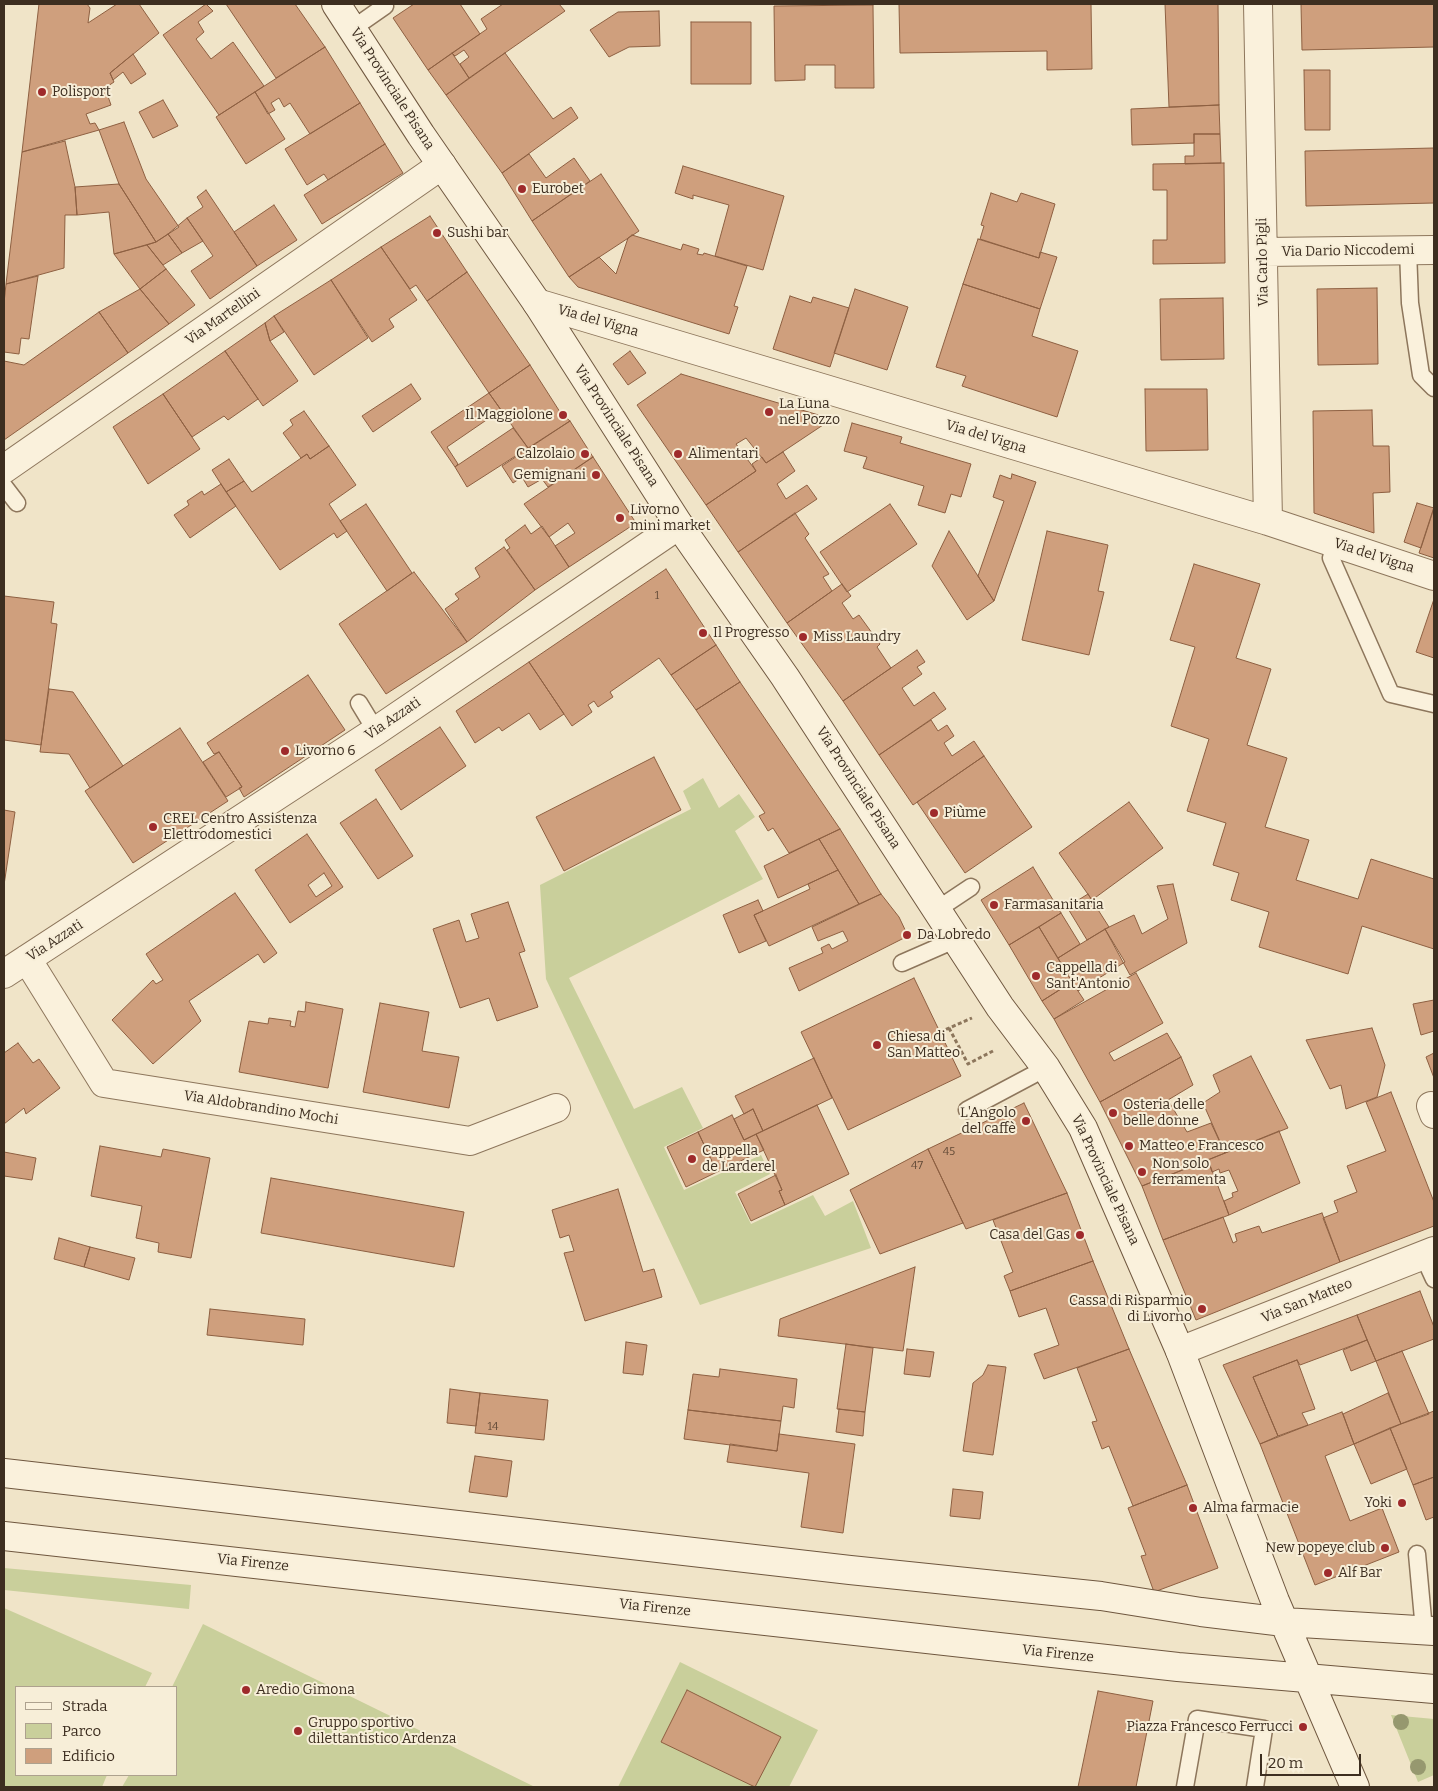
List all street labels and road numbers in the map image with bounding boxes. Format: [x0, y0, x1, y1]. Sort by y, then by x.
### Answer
street label: Via Provinciale Pisana [346, 25, 438, 153]
street label: Via Carlo Pigli [1254, 217, 1272, 307]
street label: Via Dario Niccodemi [1282, 241, 1414, 261]
street label: Via Martellini [182, 285, 264, 349]
street label: Via del Vigna [555, 301, 641, 341]
street label: Via Provinciale Pisana [570, 362, 662, 490]
street label: Via del Vigna [944, 417, 1028, 457]
street label: Via del Vigna [1332, 535, 1416, 577]
street label: Via Azzati [362, 694, 424, 744]
street label: Via Provinciale Pisana [812, 724, 904, 852]
street label: Via Azzati [24, 917, 86, 965]
street label: Via Aldobrandino Mochi [183, 1087, 339, 1129]
street label: Via Provinciale Pisana [1067, 1112, 1143, 1248]
street label: Via San Matteo [1259, 1275, 1355, 1327]
street label: Via Firenze [216, 1551, 290, 1575]
street label: Via Firenze [618, 1596, 692, 1620]
street label: Via Firenze [1021, 1642, 1095, 1666]

